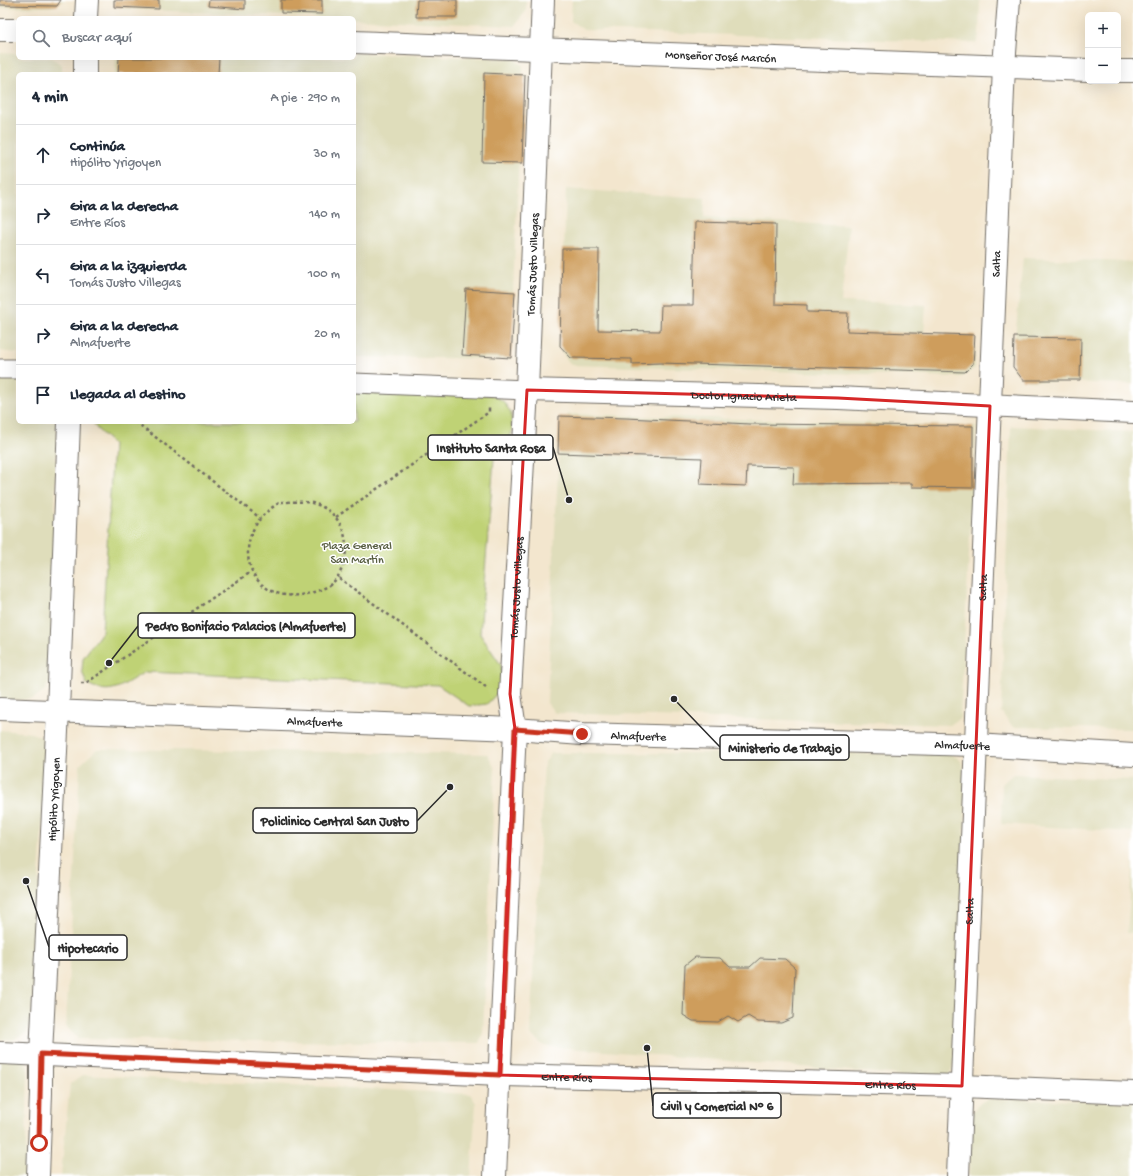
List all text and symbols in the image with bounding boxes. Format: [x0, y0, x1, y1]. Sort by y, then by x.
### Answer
map controls [1085, 12, 1121, 84]
button: + [1085, 12, 1121, 48]
search box [16, 16, 356, 60]
icon: search [30, 27, 52, 49]
text: Buscar aquí [62, 29, 132, 47]
button: − [1085, 48, 1121, 84]
street label: Monseñor José Marcón [665, 49, 777, 67]
text: 4 min [32, 88, 68, 108]
text: A pie · 290 m [271, 91, 340, 106]
text: Continúa [70, 138, 125, 156]
icon: ahead [32, 144, 54, 166]
text: 30 m [314, 147, 340, 162]
text: Hipólito Yrigoyen [70, 156, 161, 171]
text: Gira a la derecha [70, 198, 178, 216]
icon: right [32, 204, 54, 226]
text: 140 m [309, 207, 340, 222]
street label: Tomás Justo Villegas [525, 212, 543, 317]
text: Entre Ríos [70, 216, 125, 231]
street label: Salta [990, 250, 1005, 277]
text: Gira a la izquierda [70, 258, 186, 276]
icon: left [32, 264, 54, 286]
text: 100 m [308, 267, 340, 282]
text: Tomás Justo Villegas [70, 276, 181, 291]
text: Gira a la derecha [70, 318, 178, 336]
icon: right [32, 324, 54, 346]
text: 20 m [314, 327, 340, 342]
text: Almafuerte [70, 336, 130, 351]
icon: arrive [32, 384, 54, 406]
text: Llegada al destino [70, 386, 186, 404]
street label: Doctor Ignacio Arieta [690, 389, 797, 406]
callout: Instituto Santa Rosa [428, 435, 553, 460]
text: Instituto Santa Rosa [436, 442, 546, 457]
street label: Tomás Justo Villegas [508, 536, 528, 641]
park label: Plaza General San Martín [321, 540, 392, 568]
street label: Salta [977, 574, 992, 601]
callout: Pedro Bonifacio Palacios (Almafuerte) [138, 613, 355, 638]
text: Pedro Bonifacio Palacios (Almafuerte) [145, 619, 346, 635]
street label: Almafuerte [287, 715, 344, 731]
route end [573, 725, 591, 743]
street label: Almafuerte [610, 730, 667, 745]
callout: Ministerio de Trabajo [720, 735, 849, 760]
street label: Almafuerte [934, 739, 991, 755]
text: Ministerio de Trabajo [728, 742, 842, 757]
street label: Hipólito Yrigoyen [47, 757, 65, 842]
callout: Policlinico Central San Justo [253, 808, 417, 833]
text: Policlinico Central San Justo [260, 815, 409, 830]
street label: Salta [963, 897, 979, 925]
callout: Hipotecario [49, 935, 127, 960]
text: Hipotecario [57, 942, 119, 958]
street label: Entre Ríos [541, 1071, 593, 1086]
street label: Entre Ríos [865, 1079, 917, 1094]
callout: Civil y Comercial N° 6 [653, 1093, 781, 1118]
text: Civil y Comercial N° 6 [660, 1100, 774, 1115]
route start [30, 1134, 48, 1152]

